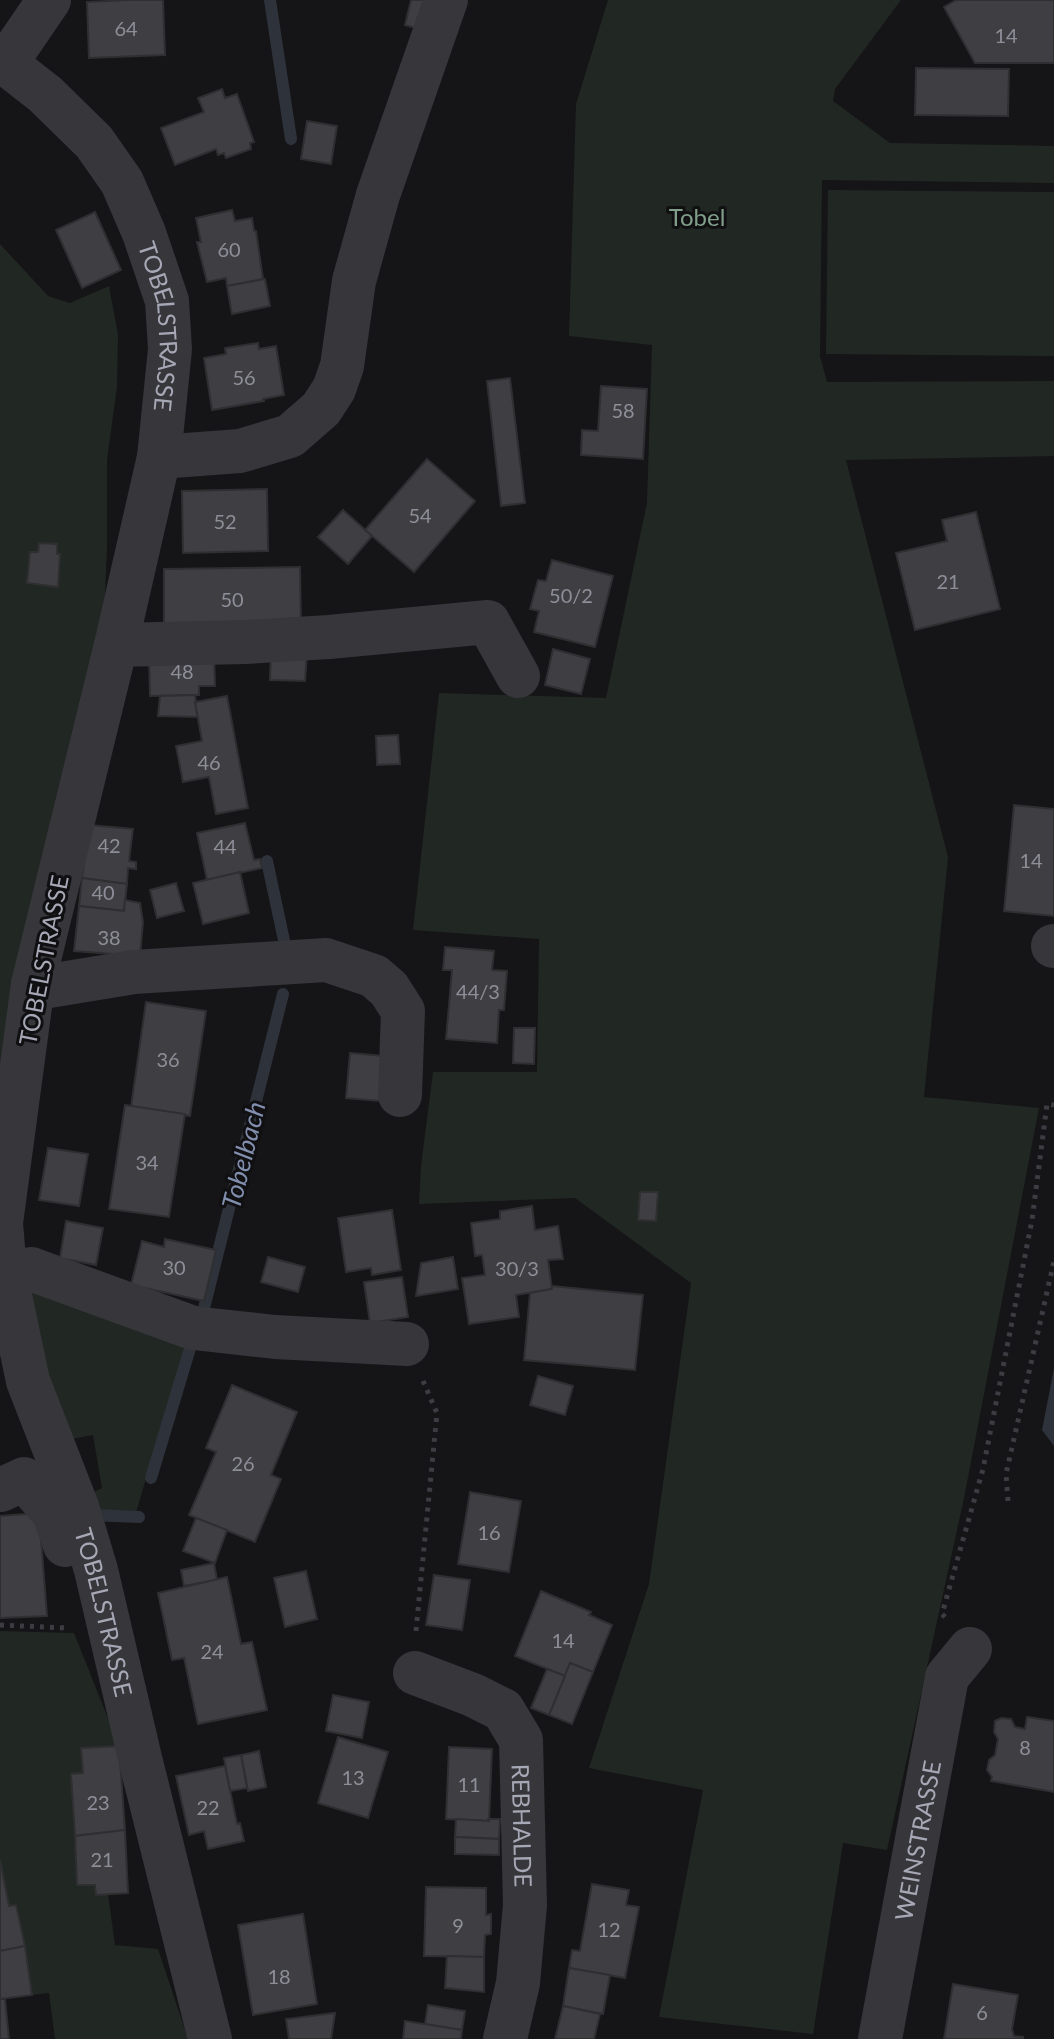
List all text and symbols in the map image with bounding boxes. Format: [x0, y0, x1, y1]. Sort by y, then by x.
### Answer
house number: 64 [114, 16, 138, 40]
house number: 14 [994, 23, 1018, 47]
park label: Tobel [669, 202, 725, 231]
street label: TOBELSTRASSE [133, 237, 185, 413]
house number: 60 [217, 237, 241, 261]
house number: 56 [232, 365, 256, 389]
house number: 58 [611, 398, 635, 422]
house number: 54 [408, 503, 432, 527]
house number: 52 [213, 509, 237, 533]
house number: 21 [936, 569, 960, 593]
house number: 50/2 [549, 583, 593, 607]
house number: 50 [220, 587, 244, 611]
house number: 48 [170, 659, 194, 683]
house number: 46 [197, 750, 221, 774]
house number: 42 [97, 833, 121, 857]
house number: 44 [213, 834, 237, 858]
house number: 14 [1019, 848, 1043, 872]
street label: TOBELSTRASSE [12, 872, 74, 1048]
house number: 40 [91, 880, 115, 904]
house number: 38 [97, 925, 121, 949]
house number: 44/3 [456, 979, 500, 1003]
house number: 36 [156, 1047, 180, 1071]
water label: Tobelbach [214, 1098, 272, 1212]
house number: 34 [135, 1150, 159, 1174]
house number: 30 [162, 1255, 186, 1279]
house number: 30/3 [495, 1256, 539, 1280]
house number: 26 [231, 1451, 255, 1475]
house number: 16 [477, 1520, 501, 1544]
street label: TOBELSTRASSE [70, 1524, 140, 1699]
house number: 14 [551, 1628, 575, 1652]
house number: 24 [200, 1639, 224, 1663]
house number: 8 [1019, 1735, 1031, 1759]
street label: WEINSTRASSE [888, 1758, 946, 1923]
street label: REBHALDE [507, 1763, 539, 1887]
house number: 13 [341, 1765, 365, 1789]
house number: 11 [457, 1772, 481, 1796]
house number: 23 [86, 1790, 110, 1814]
house number: 22 [196, 1795, 220, 1819]
house number: 21 [90, 1847, 114, 1871]
house number: 9 [452, 1913, 464, 1937]
house number: 12 [597, 1917, 621, 1941]
house number: 18 [267, 1964, 291, 1988]
house number: 6 [976, 2000, 988, 2024]

